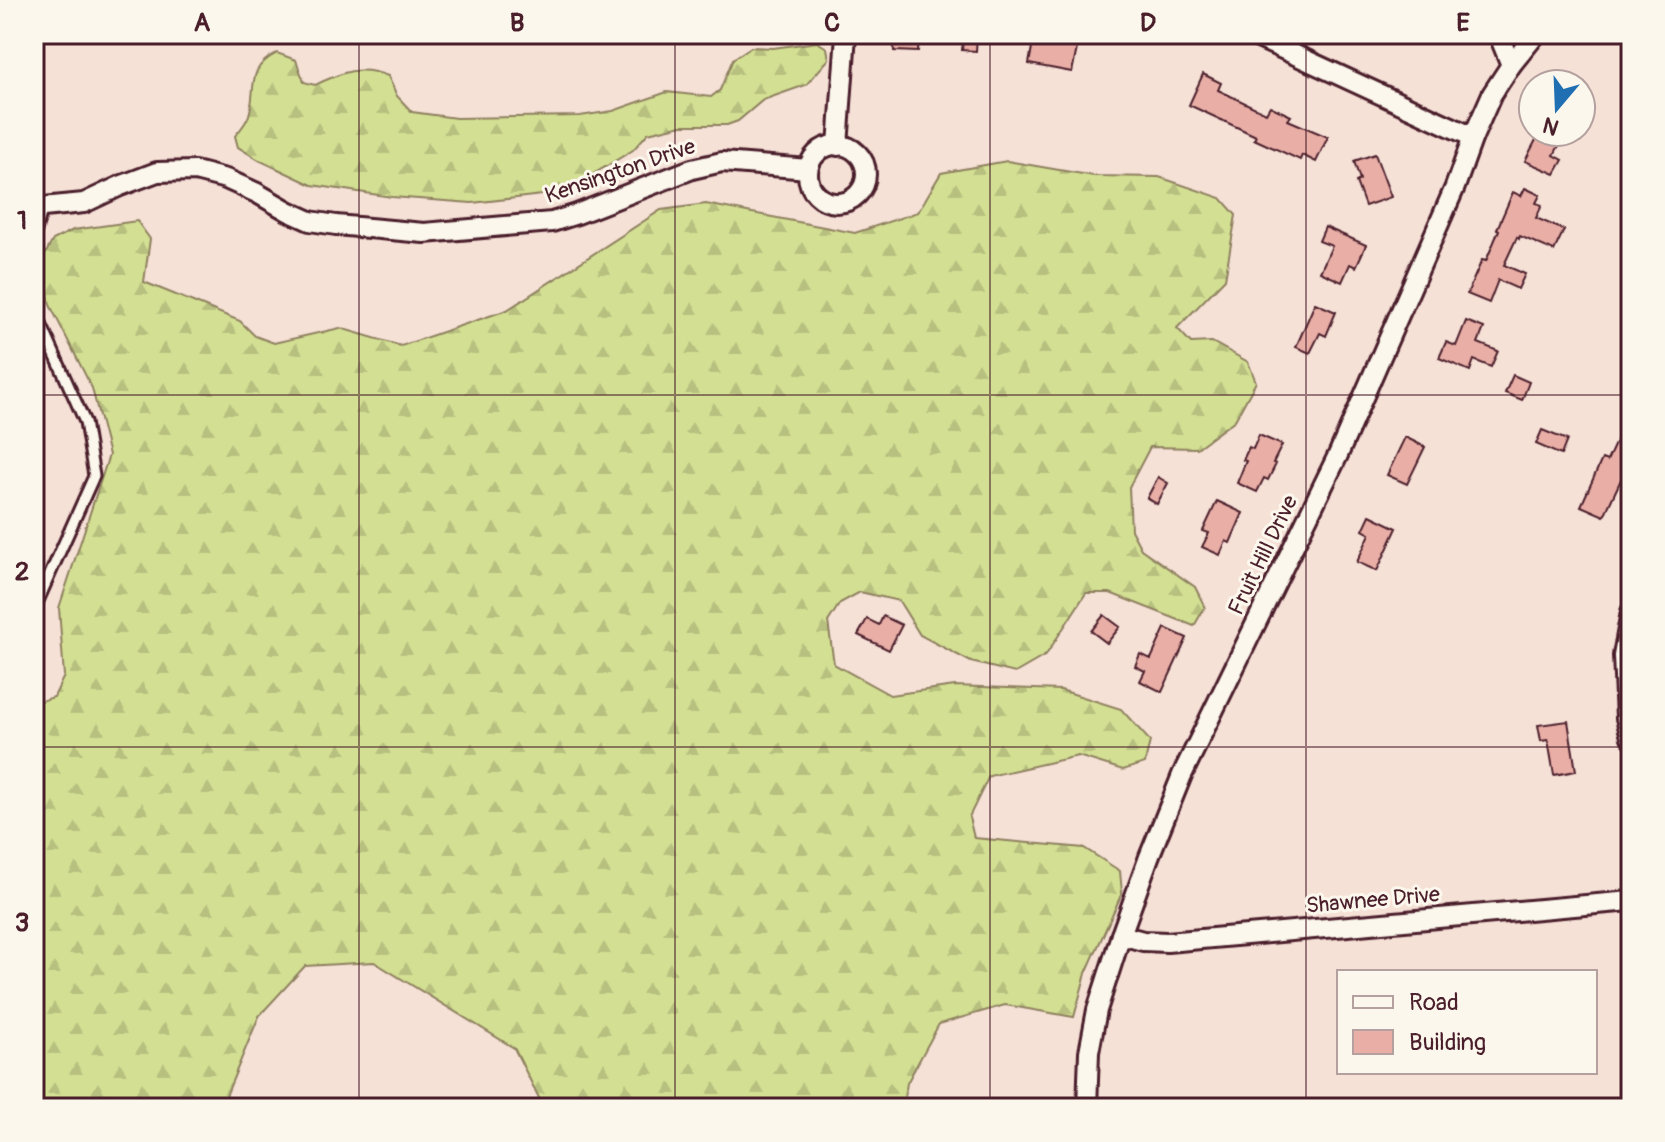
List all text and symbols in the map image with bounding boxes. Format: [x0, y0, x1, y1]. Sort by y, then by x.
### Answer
text: A [194, 7, 211, 39]
text: B [510, 7, 524, 39]
text: C [824, 7, 840, 39]
text: D [1140, 7, 1156, 39]
text: E [1456, 7, 1470, 39]
north arrow [1517, 68, 1597, 148]
text: N [1539, 110, 1562, 142]
street label: Kensington Drive [541, 132, 699, 210]
text: 1 [17, 205, 27, 237]
street label: Fruit Hill Drive [1222, 490, 1304, 619]
text: 2 [15, 556, 29, 588]
street label: Shawnee Drive [1305, 880, 1441, 920]
text: 3 [15, 907, 29, 939]
legend [1337, 970, 1597, 1074]
text: Road [1409, 988, 1459, 1017]
text: Building [1409, 1028, 1486, 1057]

